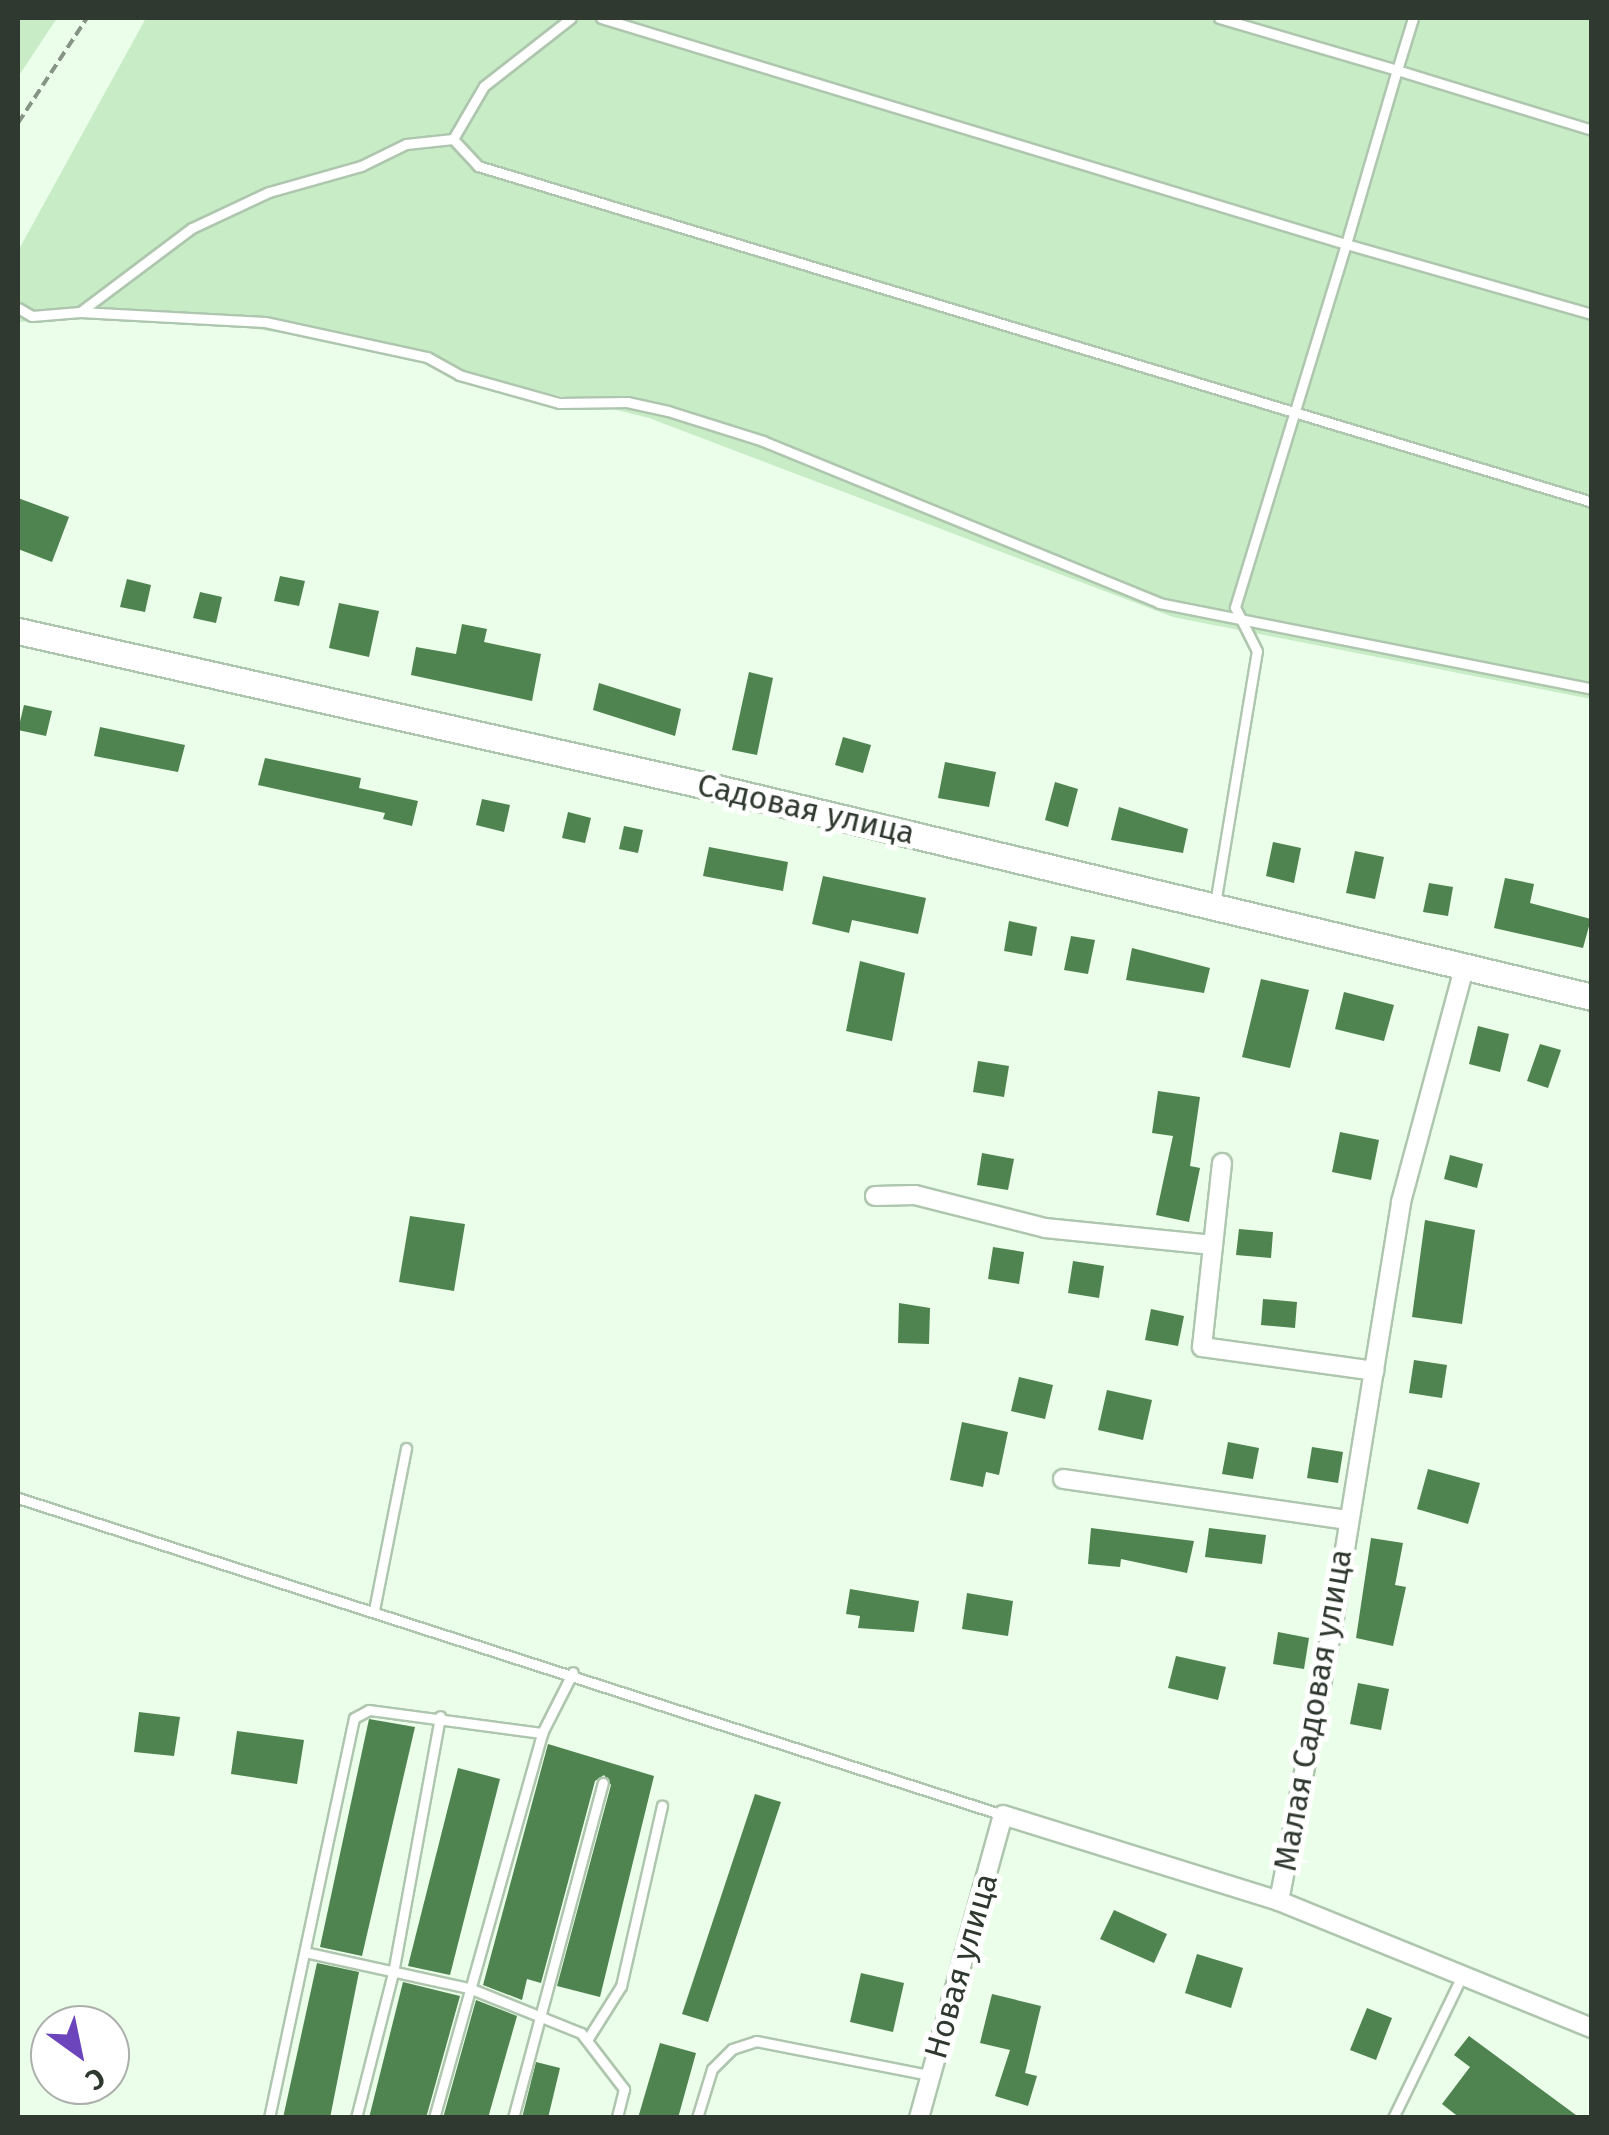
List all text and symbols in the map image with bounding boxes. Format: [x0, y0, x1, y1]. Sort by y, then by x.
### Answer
street label: Садовая улица [694, 765, 918, 853]
street label: Малая Садовая улица [1266, 1546, 1360, 1874]
street label: Новая улица [916, 1869, 1006, 2063]
north arrow [30, 2005, 130, 2105]
text: С [80, 2061, 111, 2097]

